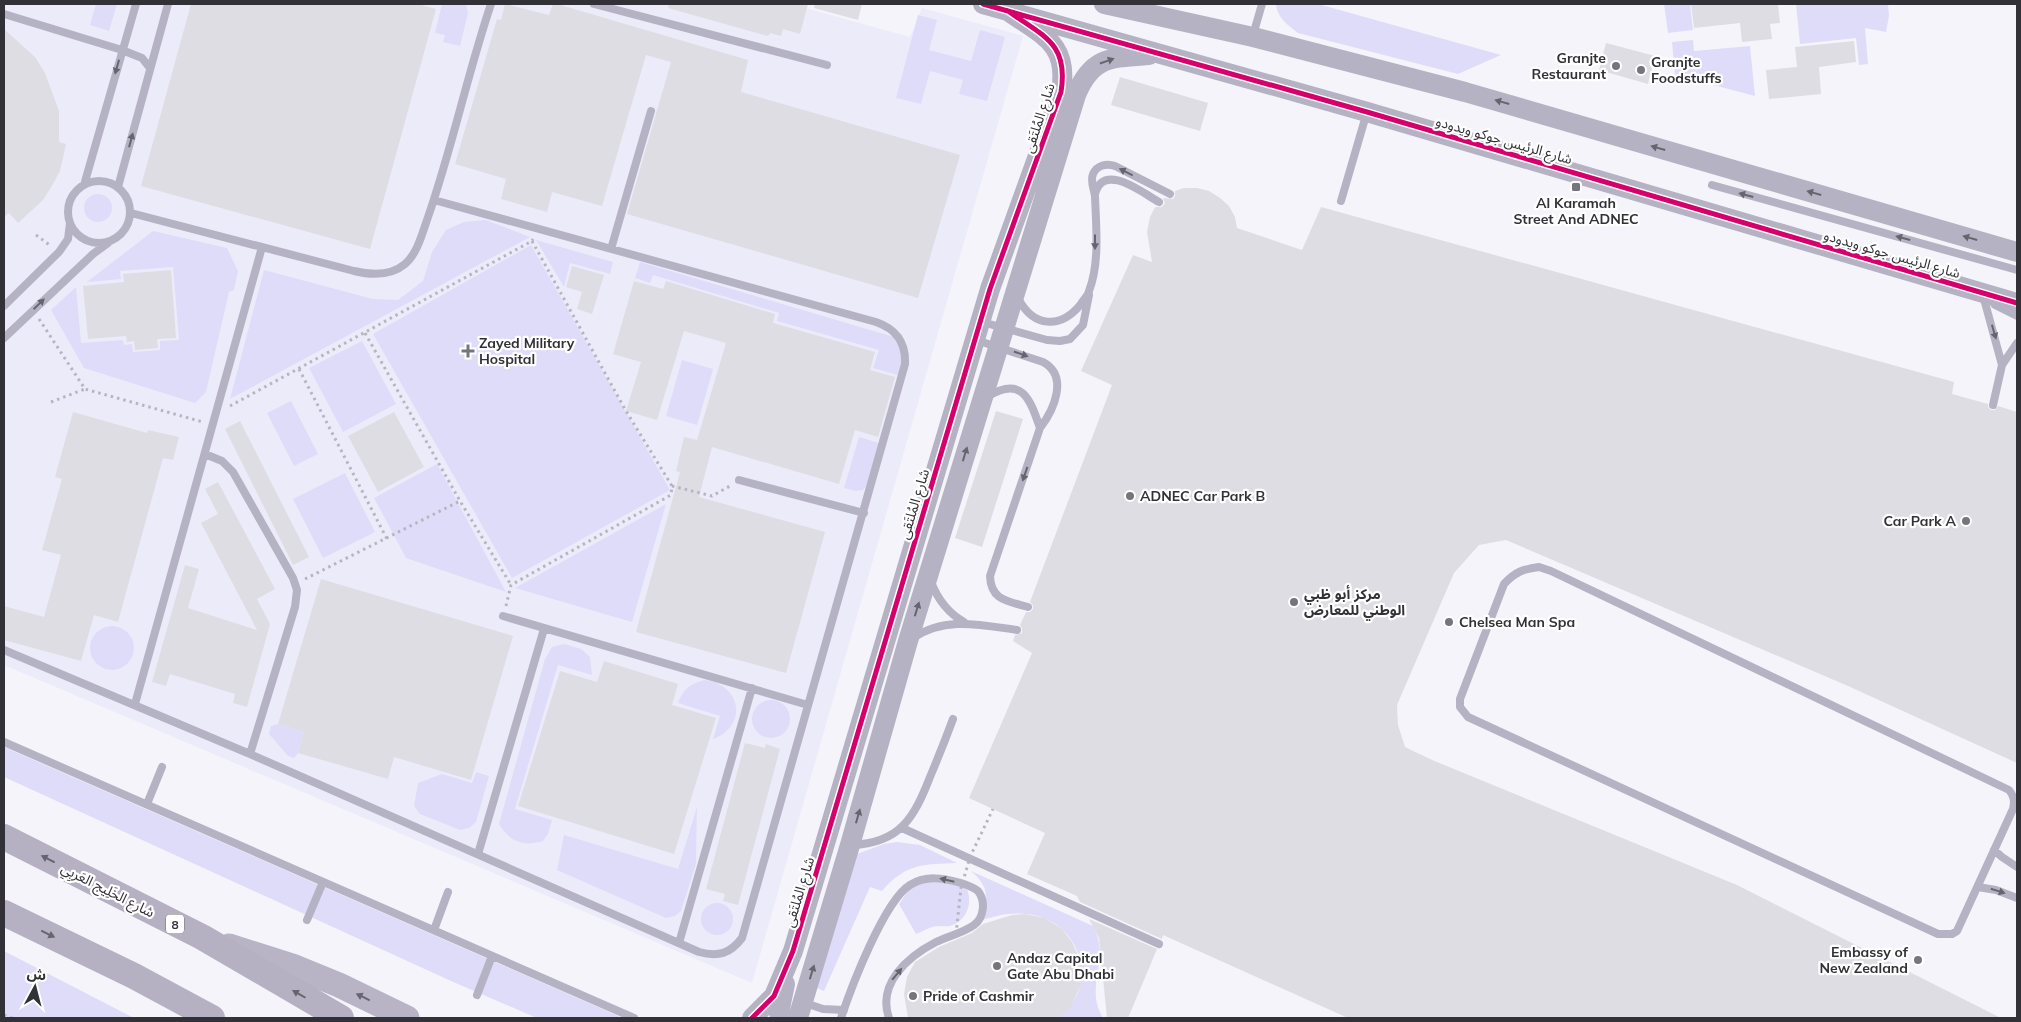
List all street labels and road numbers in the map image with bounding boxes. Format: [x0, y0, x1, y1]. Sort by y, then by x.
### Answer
street label: شارع المُلتَقى [1019, 81, 1061, 156]
street label: شارع الرئيس جوكو ويدودو [1433, 112, 1574, 170]
street label: شارع الرئيس جوكو ويدودو [1821, 226, 1962, 284]
street label: شارع المُلتَقى [895, 467, 935, 542]
street label: شارع المُلتَقى [780, 855, 820, 930]
street label: شارع الخَلِيج العَربِي [57, 859, 158, 923]
road number: 8 [166, 914, 184, 934]

